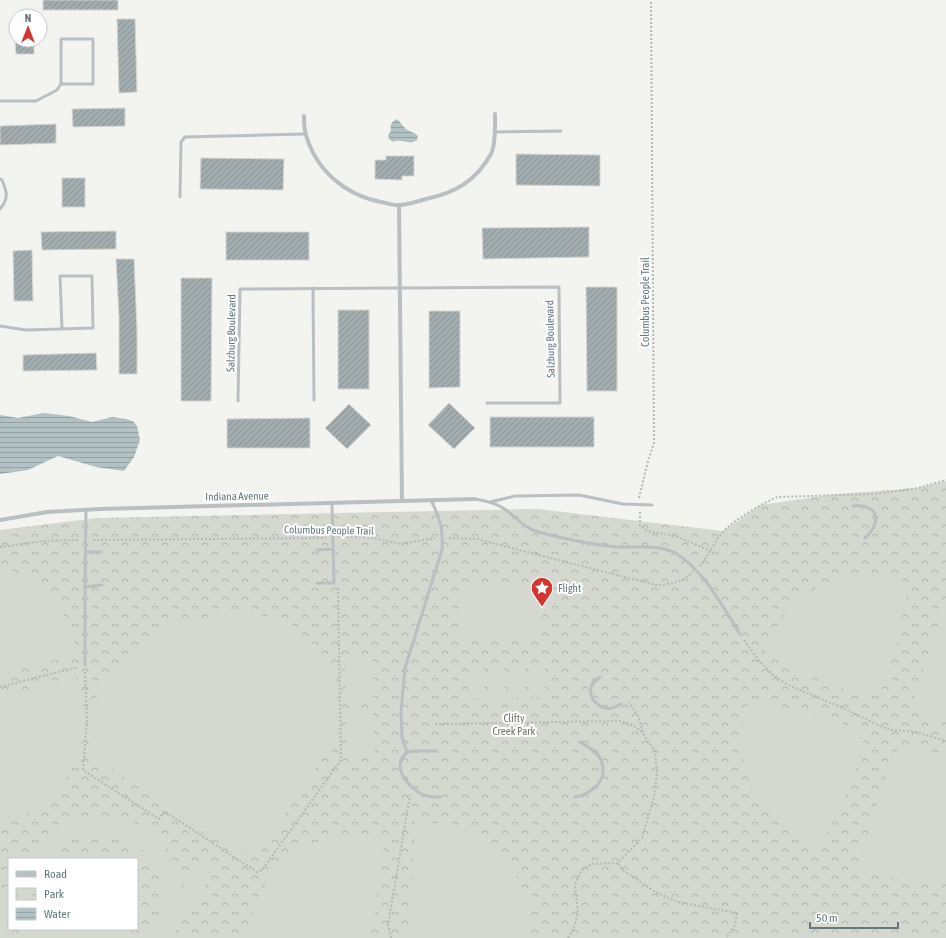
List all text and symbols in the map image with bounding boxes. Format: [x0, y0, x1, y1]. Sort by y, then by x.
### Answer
north arrow [8, 8, 48, 48]
text: N [25, 12, 31, 24]
street label: Columbus People Trail [639, 257, 651, 347]
street label: Salzburg Boulevard [224, 294, 238, 372]
street label: Salzburg Boulevard [543, 300, 557, 378]
street label: Indiana Avenue [205, 489, 269, 503]
street label: Columbus People Trail [284, 523, 374, 537]
place icon: Flight [529, 575, 555, 608]
place label: Flight [558, 582, 581, 594]
park label: Clifty Creek Park [493, 712, 536, 737]
legend [8, 858, 138, 930]
text: Road [44, 867, 67, 881]
text: Park [44, 887, 65, 901]
scale bar [810, 904, 898, 930]
text: Water [44, 907, 71, 921]
text: 50 m [816, 911, 838, 925]

